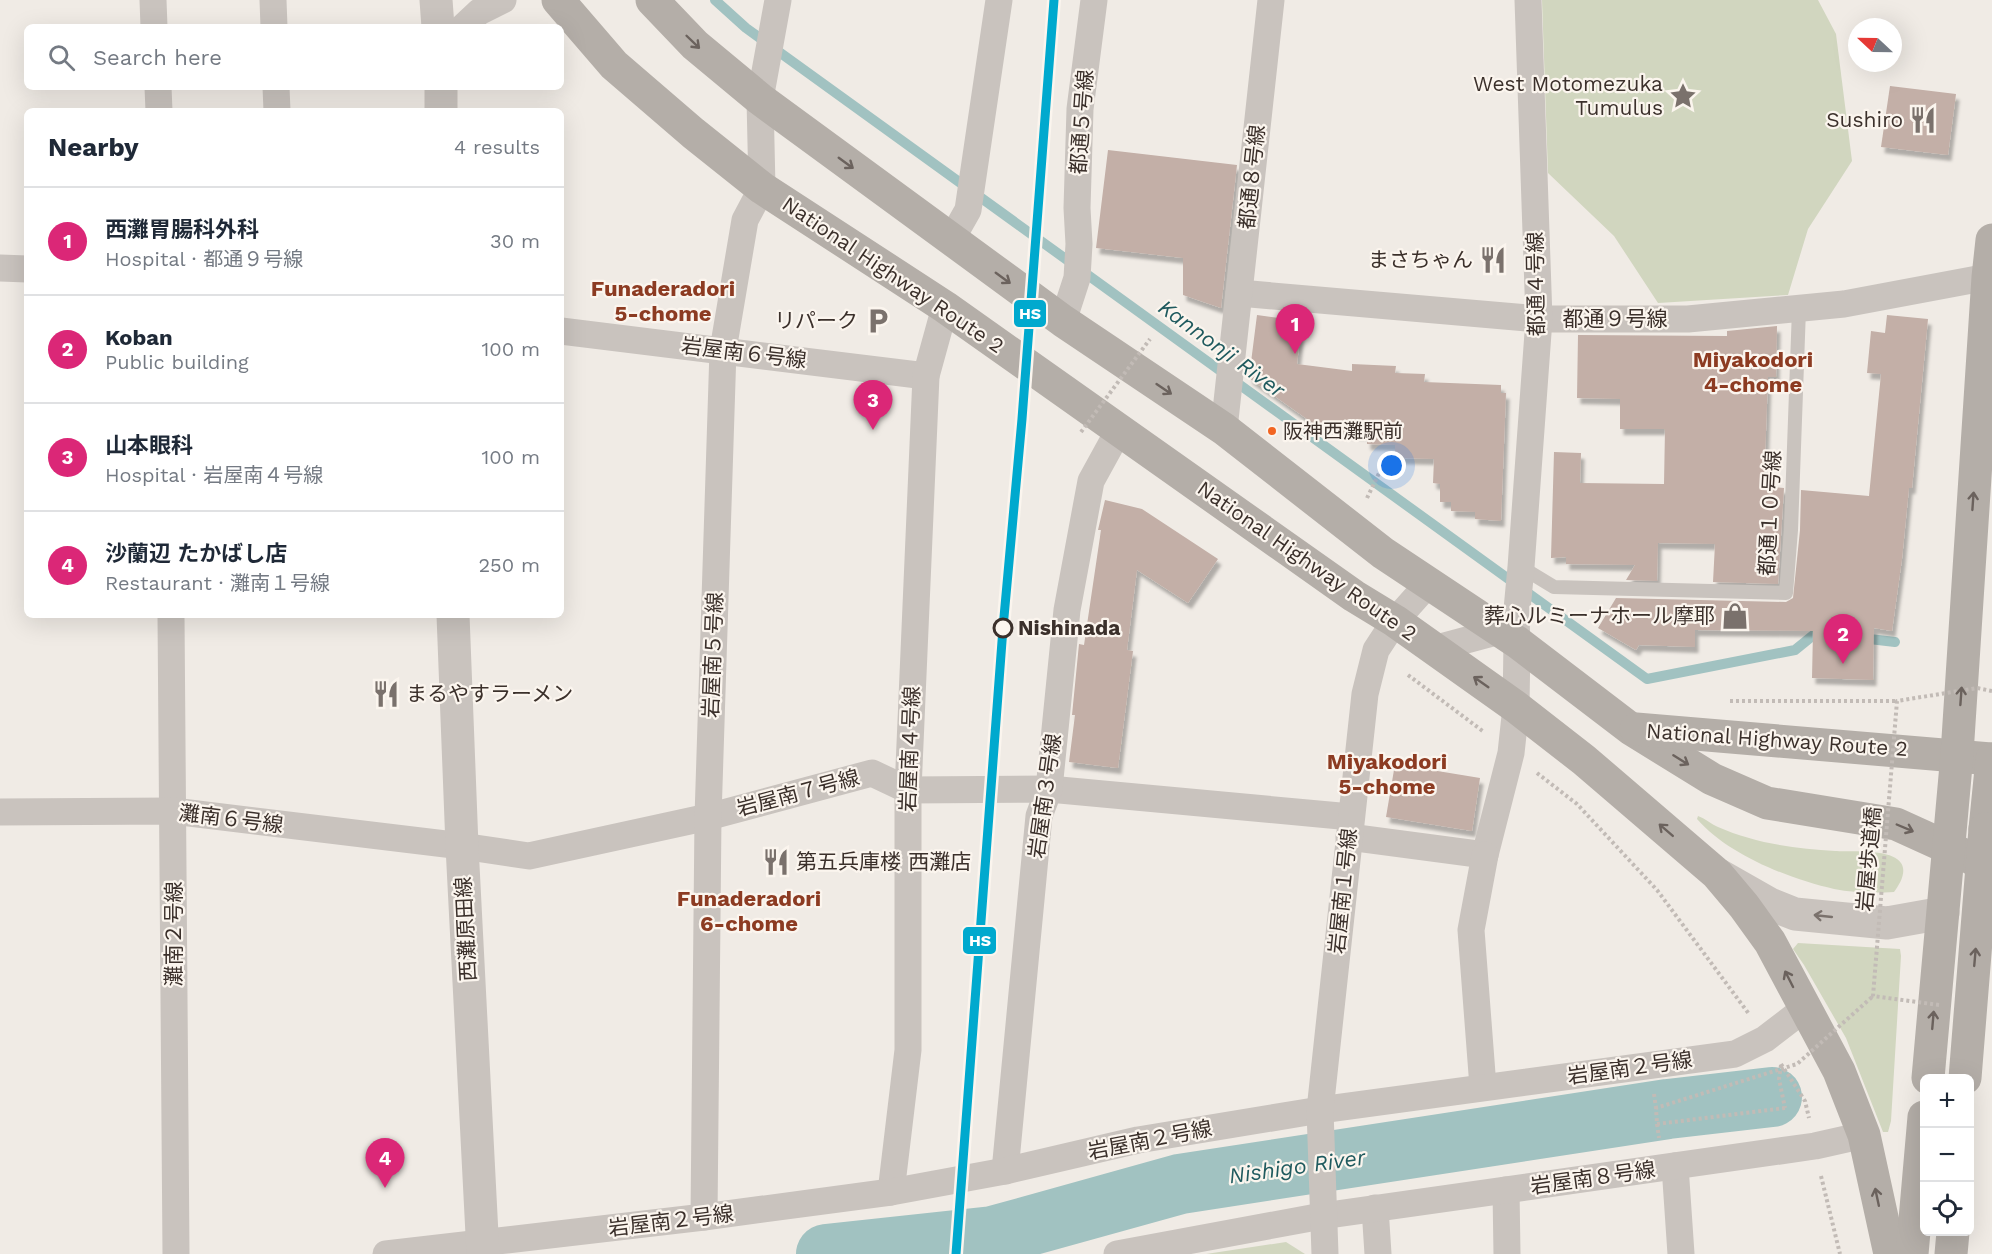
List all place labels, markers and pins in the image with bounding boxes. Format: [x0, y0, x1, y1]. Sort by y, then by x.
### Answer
place label: West Motomezuka Tumulus [1473, 71, 1663, 120]
place icon: West Motomezuka Tumulus [1668, 81, 1698, 111]
restaurant icon: Sushiro [1908, 105, 1938, 135]
place label: Sushiro [1826, 107, 1903, 132]
restaurant icon: まさちゃん [1478, 245, 1508, 275]
place label: まさちゃん [1368, 247, 1473, 272]
pin: 1 [1276, 304, 1314, 354]
parking icon: リパーク [863, 306, 893, 336]
place label: リパーク [774, 308, 858, 333]
pin: 3 [854, 380, 892, 430]
place label: 阪神西灘駅前 [1283, 419, 1403, 443]
marker: 阪神西灘駅前 [1266, 425, 1278, 437]
shop icon: 葬心ルミーナホール摩耶 [1720, 601, 1750, 631]
place label: 葬心ルミーナホール摩耶 [1484, 603, 1715, 628]
pin: 2 [1824, 614, 1862, 664]
place label: Nishinada [1018, 615, 1121, 640]
marker: Nishinada [993, 618, 1013, 638]
restaurant icon: まるやすラーメン [371, 679, 401, 709]
place label: まるやすラーメン [406, 681, 573, 706]
restaurant icon: 第五兵庫楼 西灘店 [761, 847, 791, 877]
place label: 第五兵庫楼 西灘店 [796, 849, 971, 874]
pin: 4 [366, 1138, 404, 1188]

